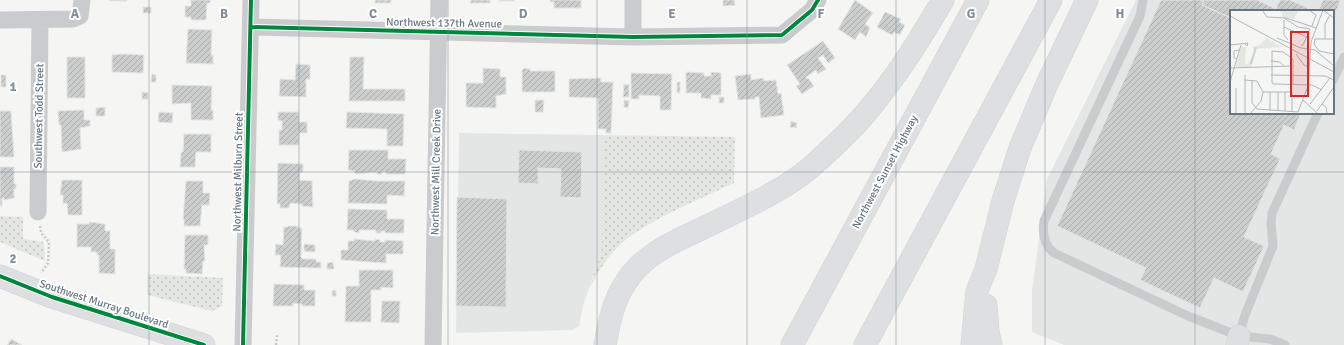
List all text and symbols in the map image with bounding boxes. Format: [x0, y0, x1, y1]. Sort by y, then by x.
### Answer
text: A [71, 6, 80, 22]
text: B [220, 6, 228, 22]
text: C [369, 6, 377, 22]
text: D [519, 6, 528, 22]
text: E [668, 6, 676, 22]
text: F [818, 6, 825, 22]
text: G [967, 6, 975, 22]
text: H [1116, 6, 1124, 22]
inset map [1230, 10, 1334, 114]
street label: Northwest 137th Avenue [386, 15, 502, 31]
street label: Southwest Todd Street [32, 63, 46, 169]
text: 1 [9, 79, 17, 95]
street label: Northwest Mill Creek Drive [428, 109, 444, 235]
street label: Northwest Milburn Street [230, 112, 246, 232]
street label: Northwest Sunset Highway [850, 112, 921, 231]
text: 2 [9, 251, 17, 267]
street label: Southwest Murray Boulevard [38, 277, 170, 331]

